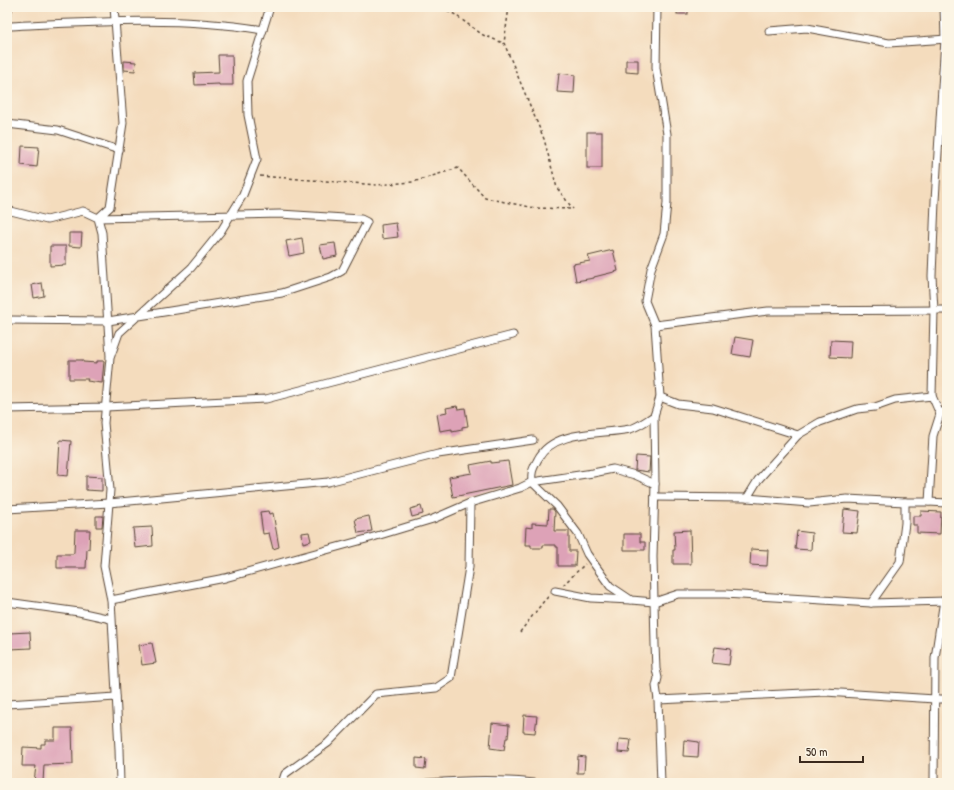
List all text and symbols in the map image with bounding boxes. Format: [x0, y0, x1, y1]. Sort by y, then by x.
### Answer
scale bar [800, 738, 863, 764]
text: 50 m [806, 743, 827, 760]

